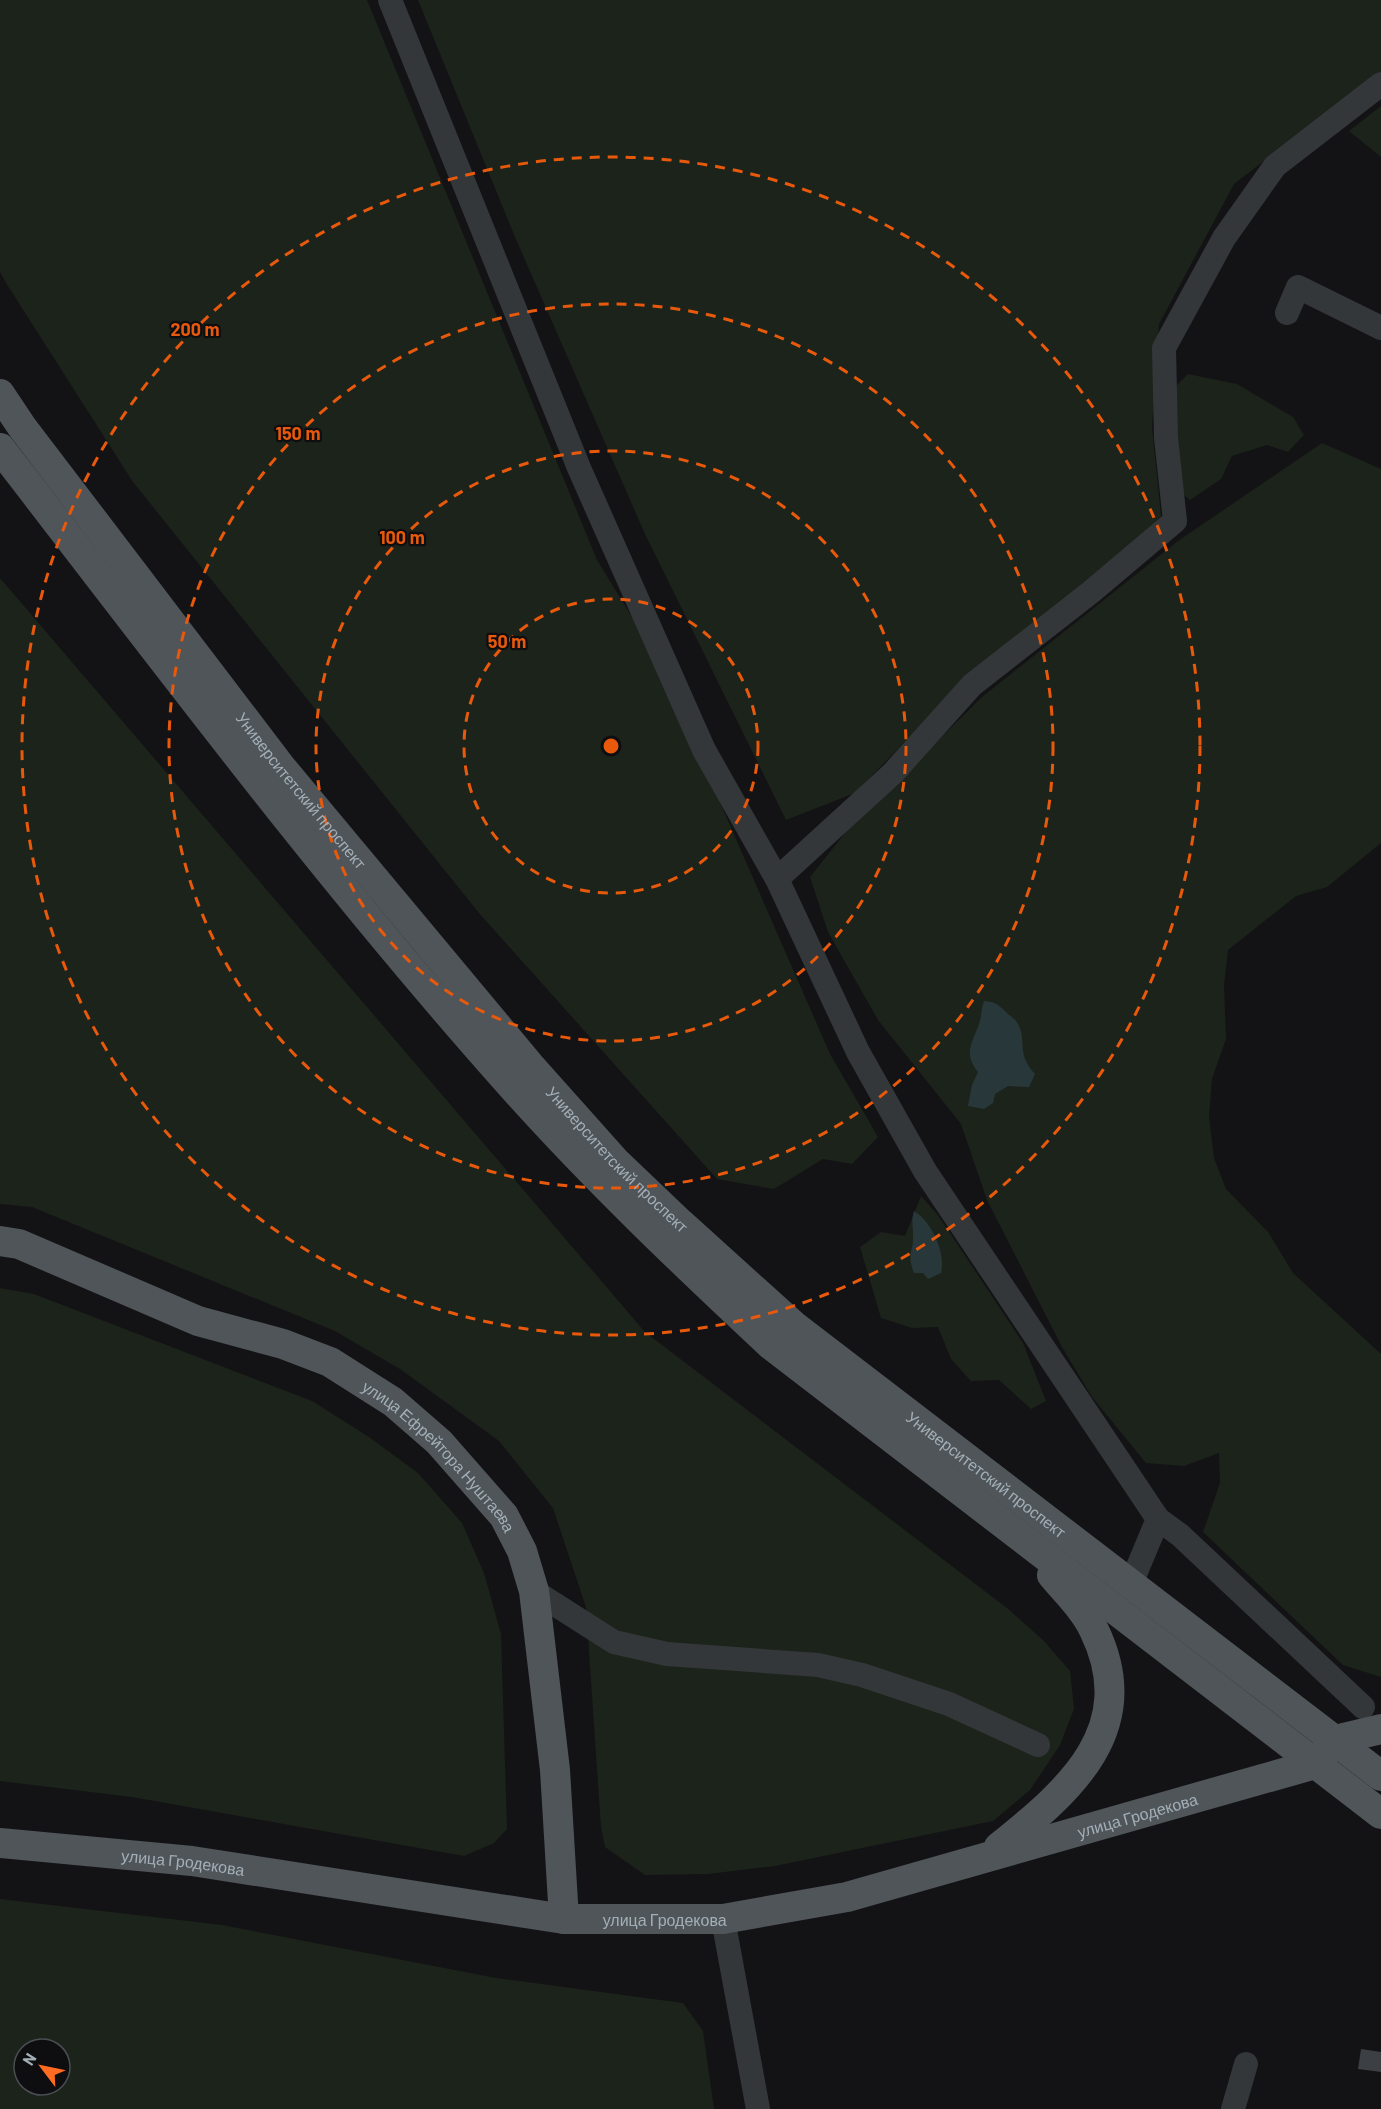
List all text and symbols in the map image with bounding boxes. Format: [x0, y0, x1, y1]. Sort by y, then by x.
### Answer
text: 200 m [170, 318, 220, 340]
text: 150 m [276, 422, 320, 444]
text: 100 m [379, 526, 425, 548]
text: 50 m [488, 630, 526, 652]
street label: Университетский проспект [233, 708, 371, 872]
centre of rings [601, 736, 621, 756]
street label: Университетский проспект [543, 1082, 693, 1236]
street label: улица Ефрейтора Нуштаева [359, 1376, 520, 1535]
street label: Университетский проспект [903, 1407, 1071, 1541]
street label: улица Гродекова [1075, 1788, 1200, 1841]
street label: улица Гродекова [121, 1845, 246, 1879]
street label: улица Гродекова [603, 1910, 727, 1929]
north arrow [12, 2037, 72, 2097]
text: N [18, 2049, 40, 2068]

